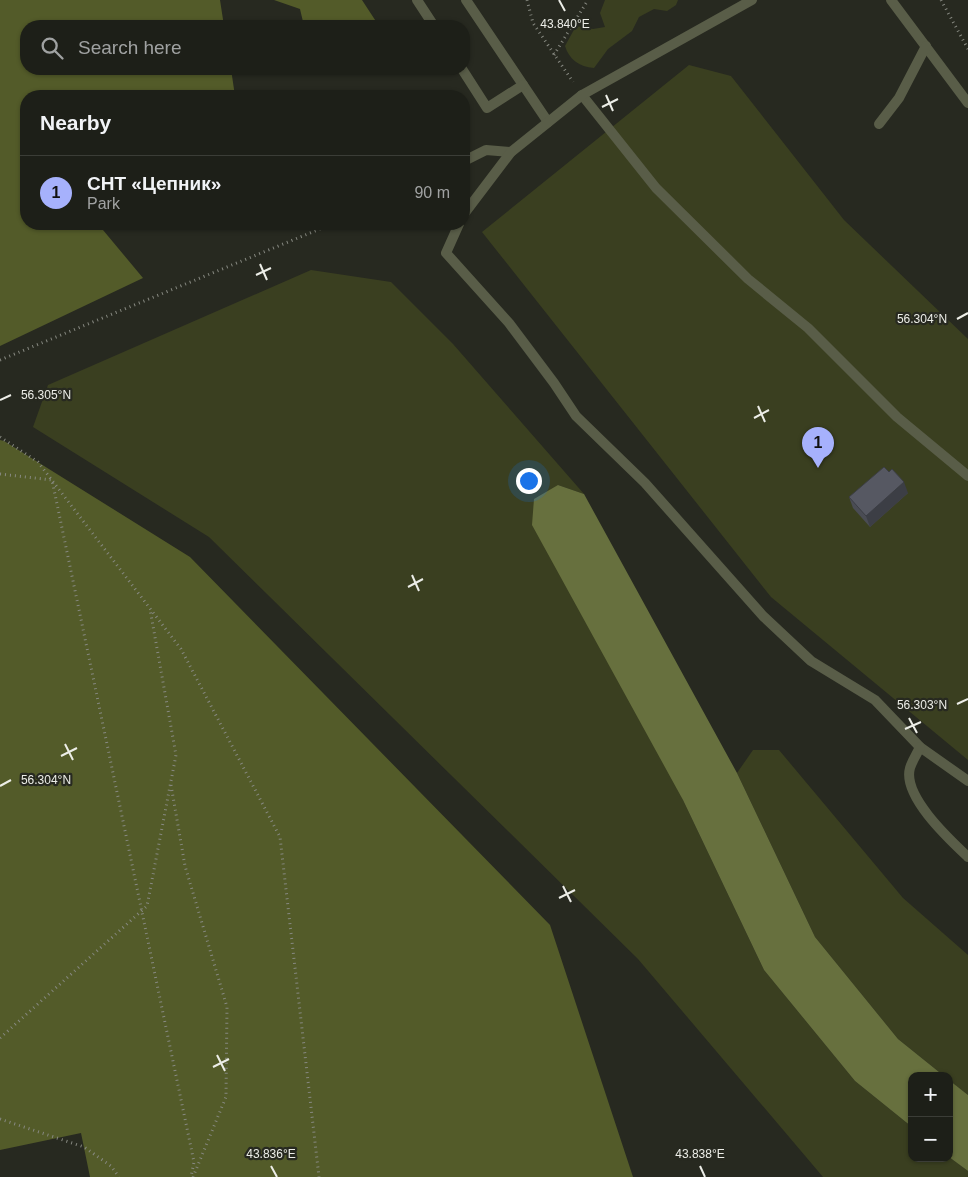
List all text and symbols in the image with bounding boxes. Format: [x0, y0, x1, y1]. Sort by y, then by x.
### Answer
text: 43.840°E [540, 17, 590, 31]
search box [20, 20, 470, 75]
icon: search [38, 34, 66, 62]
text: Search here [78, 37, 182, 58]
text: Nearby [40, 111, 111, 134]
text: СНТ «Цепник» [87, 173, 221, 194]
text: 1 [52, 184, 60, 201]
text: 90 m [414, 184, 450, 201]
text: Park [87, 195, 120, 212]
text: 56.304°N [897, 312, 947, 326]
text: 56.305°N [21, 388, 71, 402]
pin: 1 [802, 427, 834, 468]
your location [516, 468, 542, 494]
text: 56.303°N [897, 698, 947, 712]
text: 56.304°N [21, 773, 71, 787]
map controls [908, 1072, 953, 1162]
button: + [908, 1072, 953, 1117]
button: − [908, 1117, 953, 1162]
text: 43.836°E [246, 1147, 296, 1161]
text: 43.838°E [675, 1147, 725, 1161]

